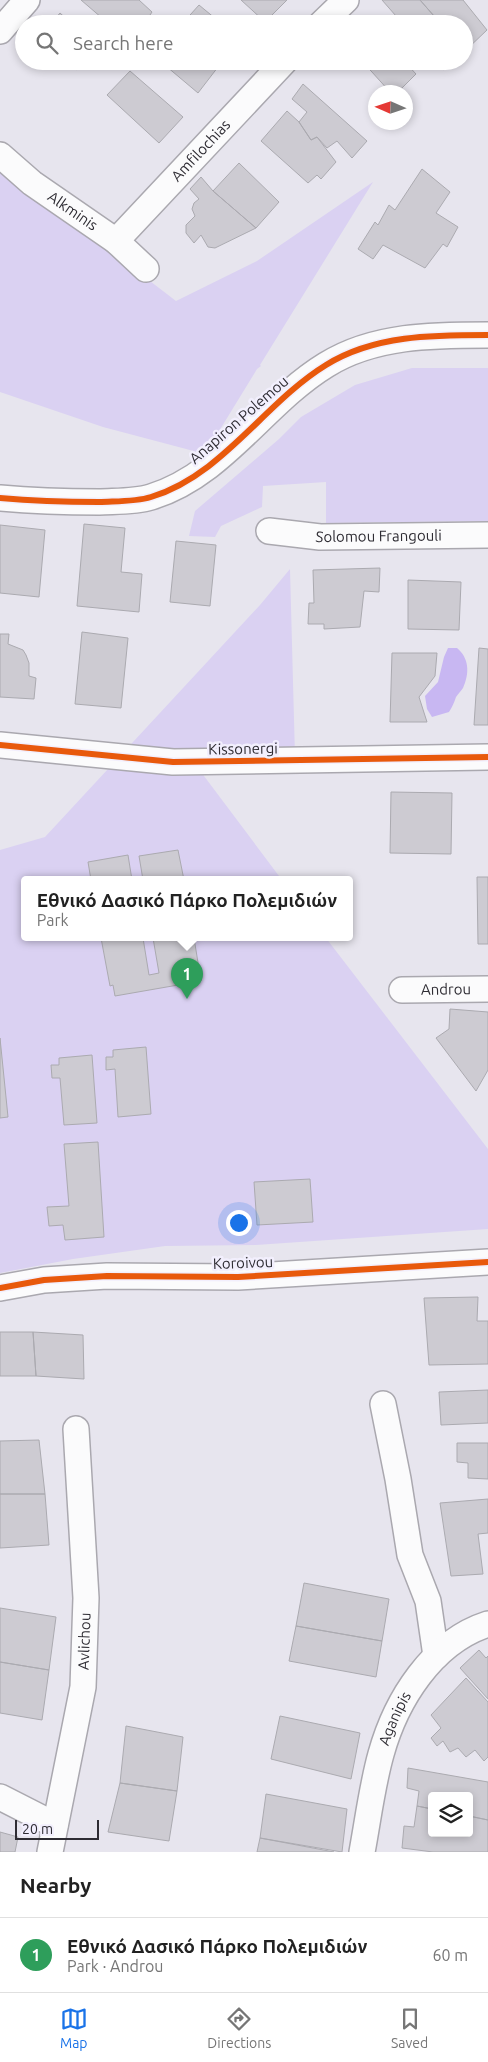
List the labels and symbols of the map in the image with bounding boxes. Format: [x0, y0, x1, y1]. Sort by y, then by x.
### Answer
north arrow [368, 85, 413, 130]
street label: Amfilochias [168, 116, 233, 185]
street label: Alkminis [45, 188, 101, 234]
street label: Anapiron Polemou [186, 372, 291, 467]
street label: Solomou Frangouli [315, 527, 442, 545]
street label: Kissonergi [208, 739, 278, 758]
pin: 1 [171, 958, 203, 999]
street label: Androu [421, 980, 471, 998]
your location [226, 1210, 252, 1236]
street label: Koroivou [213, 1253, 273, 1272]
street label: Avlichou [75, 1612, 94, 1670]
street label: Aganipis [375, 1688, 414, 1748]
scale bar [15, 1817, 99, 1840]

